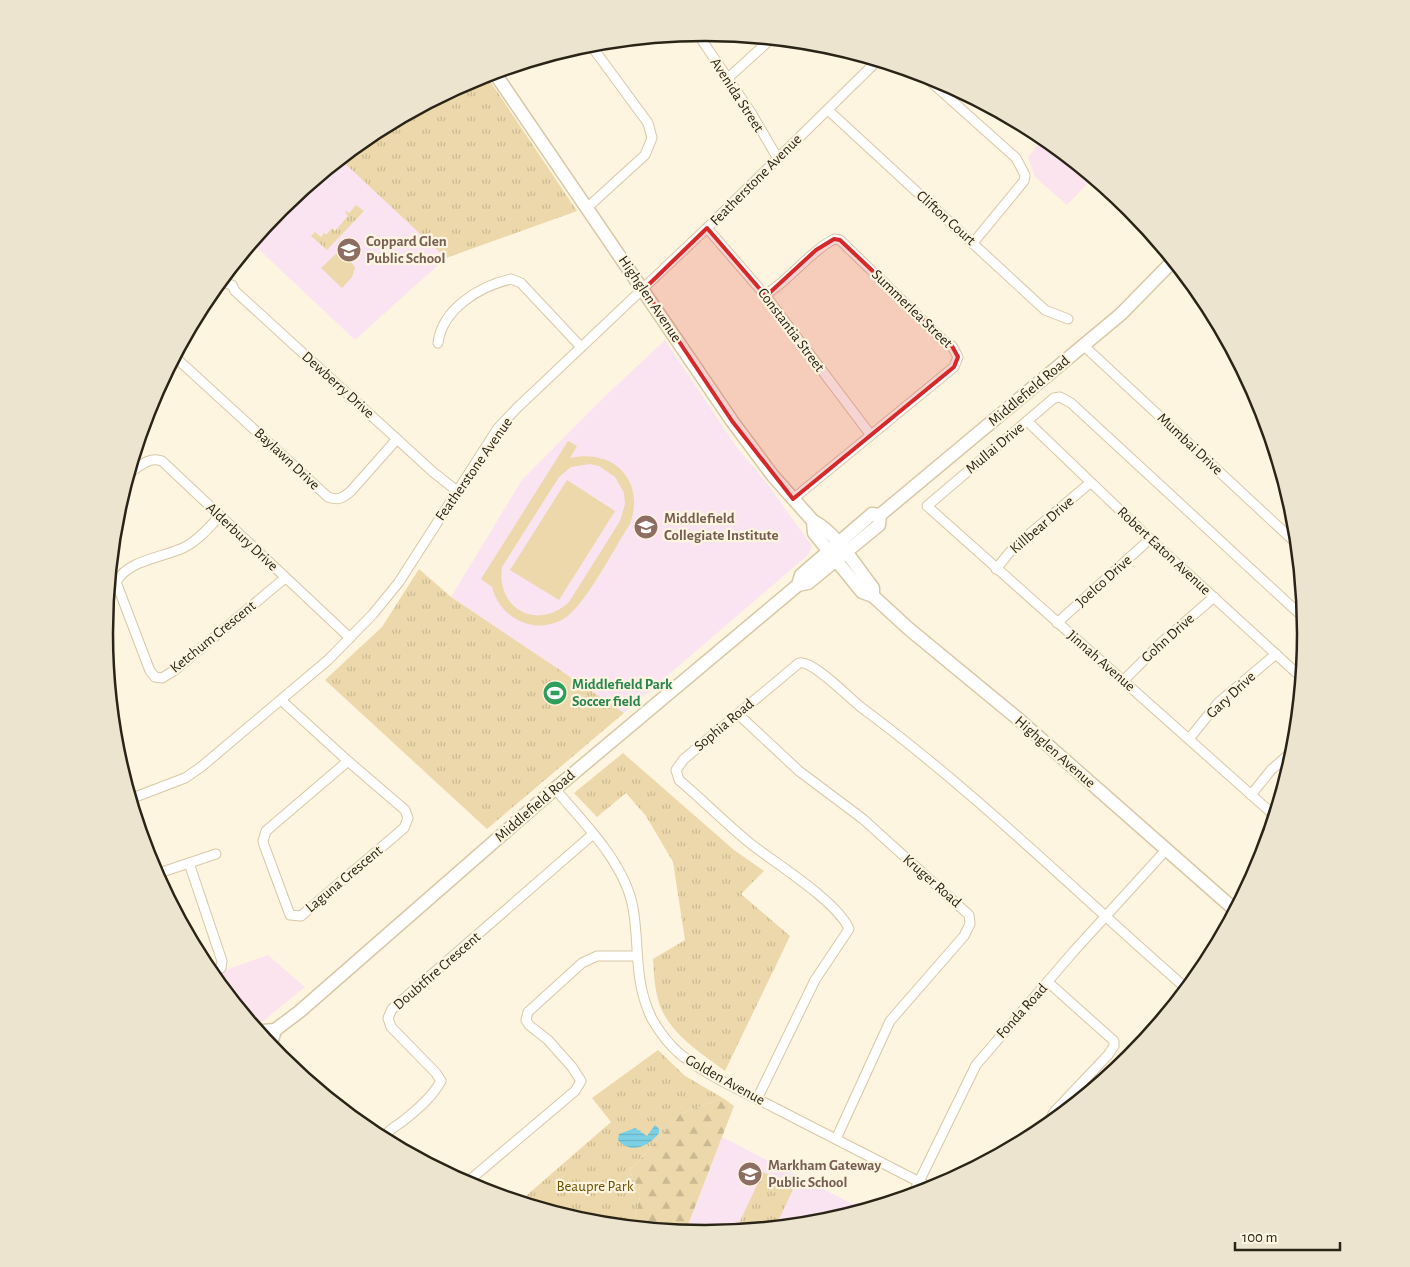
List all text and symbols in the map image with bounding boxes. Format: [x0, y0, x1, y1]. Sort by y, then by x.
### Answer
street label: Avenida Street [707, 55, 767, 135]
street label: Featherstone Avenue [707, 131, 805, 229]
street label: Clifton Court [914, 188, 979, 248]
place label: Coppard Glen Public School [366, 234, 447, 266]
school or university icon: Coppard Glen Public School [336, 237, 362, 263]
street label: Highglen Avenue [616, 253, 684, 345]
street label: Summerlea Street [869, 267, 955, 351]
street label: Constantia Street [755, 285, 827, 375]
street label: Dewberry Drive [299, 349, 377, 421]
street label: Middlefield Road [986, 353, 1073, 429]
street label: Mumbai Drive [1155, 410, 1226, 478]
street label: Featherstone Avenue [433, 415, 515, 523]
street label: Mullai Drive [963, 419, 1027, 477]
street label: Baylawn Drive [251, 425, 323, 493]
street label: Killbear Drive [1007, 493, 1077, 557]
street label: Alderbury Drive [203, 500, 281, 574]
street label: Robert Eaton Avenue [1114, 504, 1214, 598]
place label: Middlefield Collegiate Institute [664, 511, 779, 543]
school or university icon: Middlefield Collegiate Institute [633, 514, 659, 540]
street label: Joelco Drive [1073, 552, 1135, 610]
street label: Ketchum Crescent [168, 598, 259, 676]
street label: Gohn Drive [1139, 611, 1197, 665]
street label: Jinnah Avenue [1064, 628, 1138, 694]
street label: Gary Drive [1204, 669, 1258, 721]
place label: Middlefield Park Soccer field [572, 677, 673, 709]
sports icon: Middlefield Park Soccer field [542, 680, 568, 706]
street label: Sophia Road [691, 696, 757, 754]
street label: Highglen Avenue [1012, 713, 1098, 791]
street label: Middlefield Road [492, 767, 578, 845]
street label: Laguna Crescent [303, 843, 385, 915]
street label: Kruger Road [900, 852, 964, 910]
street label: Doubtfire Crescent [391, 929, 483, 1013]
street label: Fonda Road [994, 981, 1050, 1041]
street label: Golden Avenue [683, 1052, 767, 1108]
place label: Markham Gateway Public School [768, 1158, 881, 1190]
school or university icon: Markham Gateway Public School [737, 1161, 763, 1187]
park label: Beaupre Park [557, 1179, 634, 1194]
scale bar [1235, 1220, 1340, 1252]
text: 100 m [1242, 1230, 1277, 1245]

